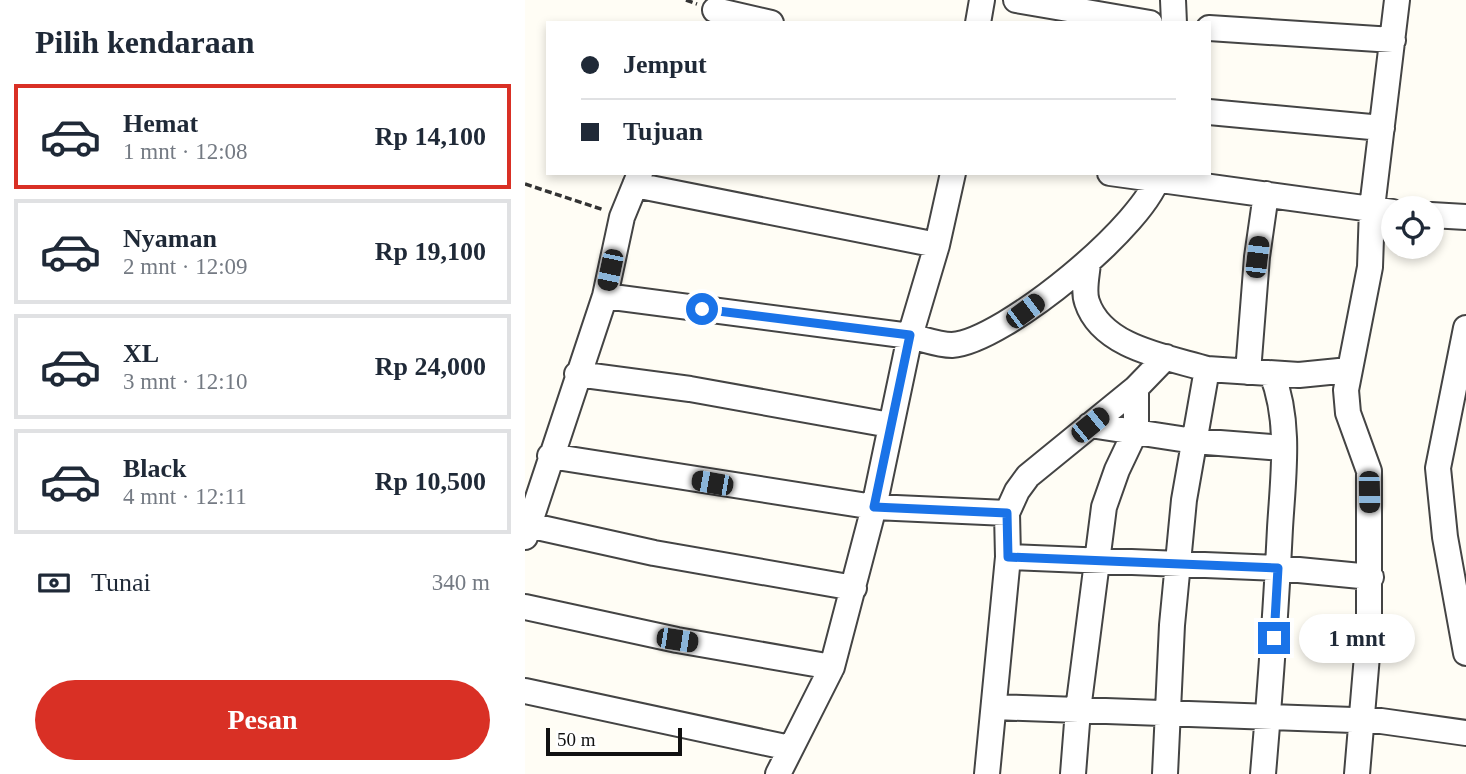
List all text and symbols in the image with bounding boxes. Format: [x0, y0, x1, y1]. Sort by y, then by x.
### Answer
text: Pilih kendaraan [35, 24, 255, 60]
text: Jemput [623, 50, 707, 79]
icon: car [39, 105, 102, 168]
text: Hemat [123, 109, 198, 138]
text: Tujuan [623, 117, 703, 146]
text: Rp 14,100 [375, 122, 486, 151]
text: 1 mnt · 12:08 [123, 139, 248, 164]
map controls [1381, 196, 1444, 259]
button: locate [1381, 196, 1444, 259]
icon: car [39, 220, 102, 283]
text: Nyaman [123, 224, 217, 253]
car [1245, 235, 1270, 279]
text: Rp 19,100 [375, 237, 486, 266]
car [596, 247, 625, 293]
text: 2 mnt · 12:09 [123, 254, 248, 279]
car [1002, 290, 1049, 332]
route start [686, 293, 718, 325]
icon: car [39, 335, 102, 398]
text: XL [123, 339, 159, 368]
text: Rp 24,000 [375, 352, 486, 381]
text: 3 mnt · 12:10 [123, 369, 248, 394]
car [1068, 404, 1113, 446]
icon: car [39, 450, 102, 513]
text: Black [123, 454, 187, 483]
text: Rp 10,500 [375, 467, 486, 496]
car [690, 469, 735, 497]
car [1359, 471, 1380, 513]
text: 4 mnt · 12:11 [123, 484, 247, 509]
icon: cash [35, 564, 73, 602]
text: Tunai [91, 568, 151, 597]
text: 340 m [432, 570, 490, 595]
callout: 1 mnt [1299, 614, 1414, 662]
route end [1258, 622, 1290, 654]
car [655, 626, 700, 654]
text: 1 mnt [1329, 626, 1385, 651]
button: Pesan [35, 680, 490, 760]
scale bar [546, 725, 683, 757]
text: 50 m [557, 729, 596, 750]

